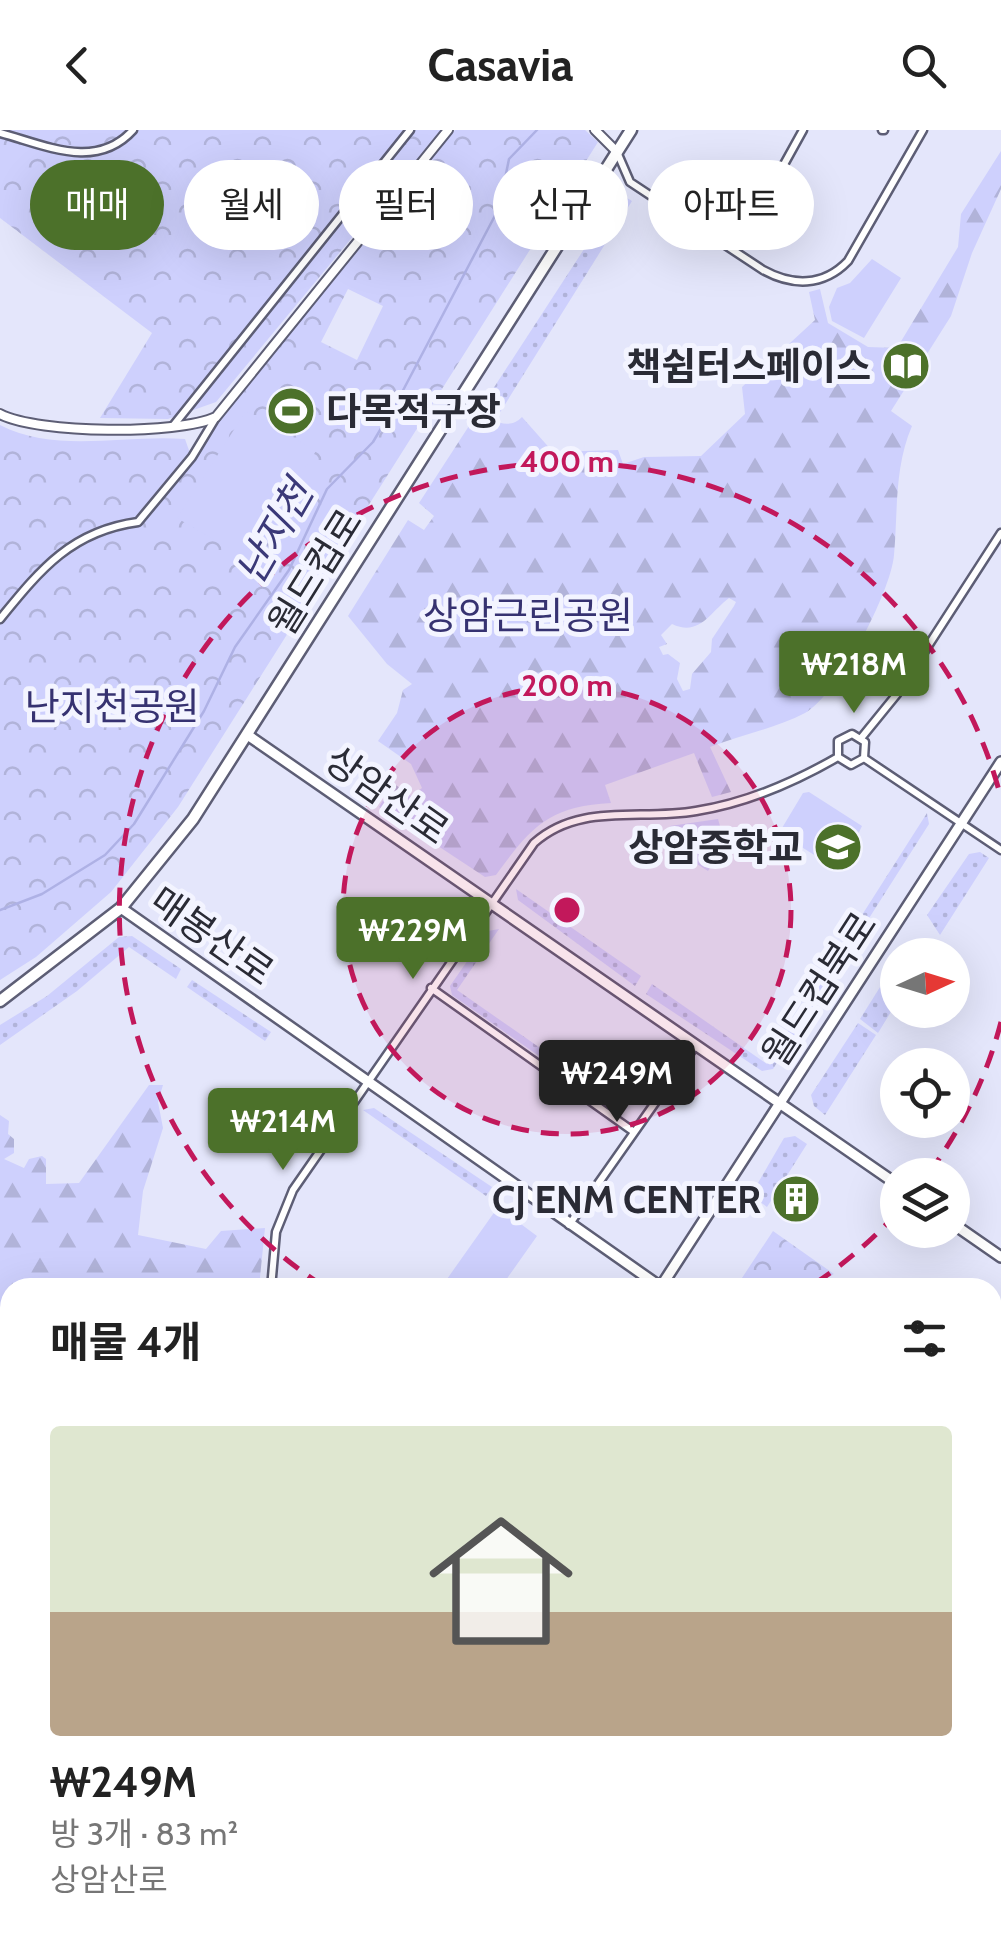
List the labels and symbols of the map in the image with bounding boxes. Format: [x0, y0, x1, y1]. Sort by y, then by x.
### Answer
library icon: 책쉼터스페이스 [880, 340, 932, 392]
place label: 책쉼터스페이스 [626, 343, 871, 390]
sports icon: 다목적구장 [265, 385, 317, 437]
place label: 다목적구장 [326, 388, 501, 435]
text: 400 m [520, 443, 614, 480]
water label: 난지천 [225, 468, 325, 592]
street label: 월드컵로 [258, 500, 372, 644]
park label: 상암근린공원 [423, 592, 633, 639]
pin: ₩218M [784, 631, 924, 716]
text: 200 m [521, 667, 613, 704]
park label: 난지천공원 [25, 683, 199, 730]
street label: 상암산로 [316, 736, 458, 854]
school or university icon: 상암중학교 [812, 821, 864, 873]
place label: 상암중학교 [628, 824, 803, 871]
street label: 매봉산로 [141, 877, 283, 995]
centre of rings [549, 892, 585, 928]
pin: ₩229M [343, 897, 483, 982]
street label: 월드컵북로 [752, 903, 886, 1075]
north arrow [880, 938, 970, 1028]
pin: ₩249M [547, 1040, 687, 1125]
pin: ₩214M [213, 1088, 353, 1173]
building icon: CJ ENM CENTER [770, 1173, 822, 1225]
place label: CJ ENM CENTER [492, 1176, 761, 1223]

